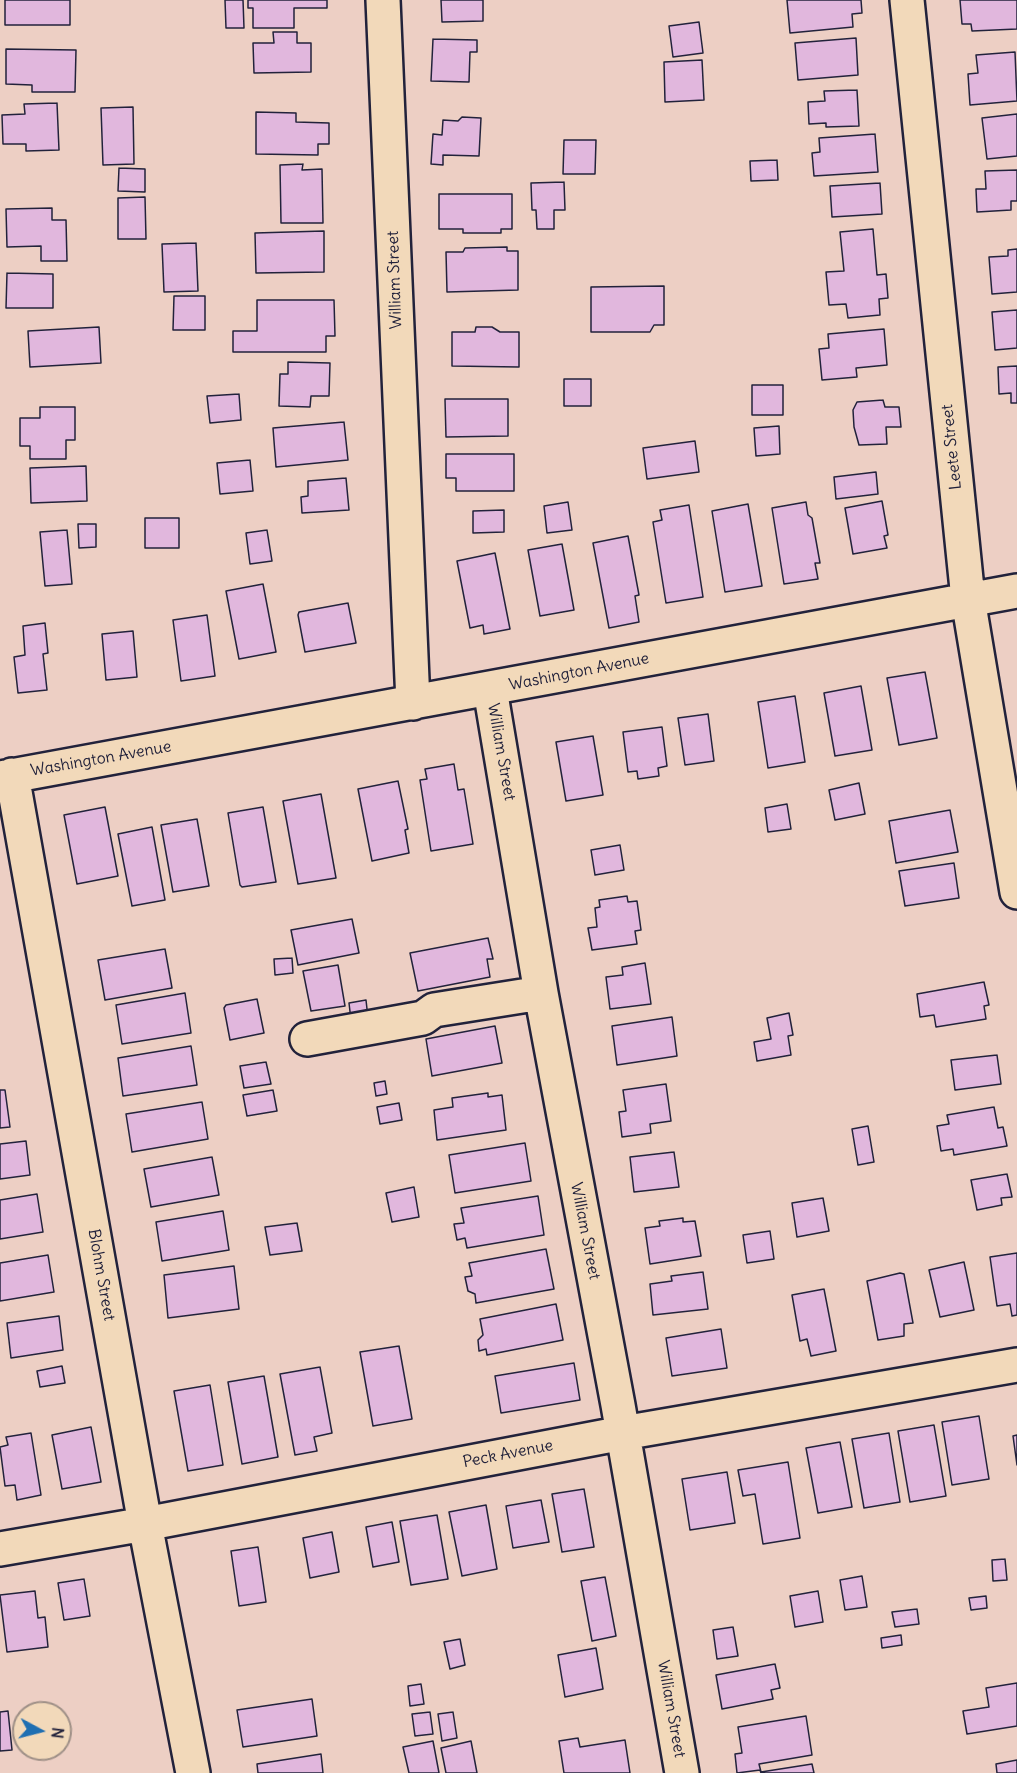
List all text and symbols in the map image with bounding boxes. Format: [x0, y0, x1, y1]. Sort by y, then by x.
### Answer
street label: William Street [384, 230, 406, 330]
street label: Leete Street [938, 403, 966, 491]
street label: Washington Avenue [507, 649, 651, 695]
street label: William Street [483, 702, 519, 802]
street label: Washington Avenue [29, 737, 173, 781]
street label: William Street [566, 1181, 604, 1281]
street label: Blohm Street [83, 1228, 119, 1322]
street label: Peck Avenue [461, 1436, 555, 1472]
street label: William Street [653, 1659, 689, 1759]
north arrow [12, 1701, 72, 1761]
text: N [47, 1726, 68, 1740]

